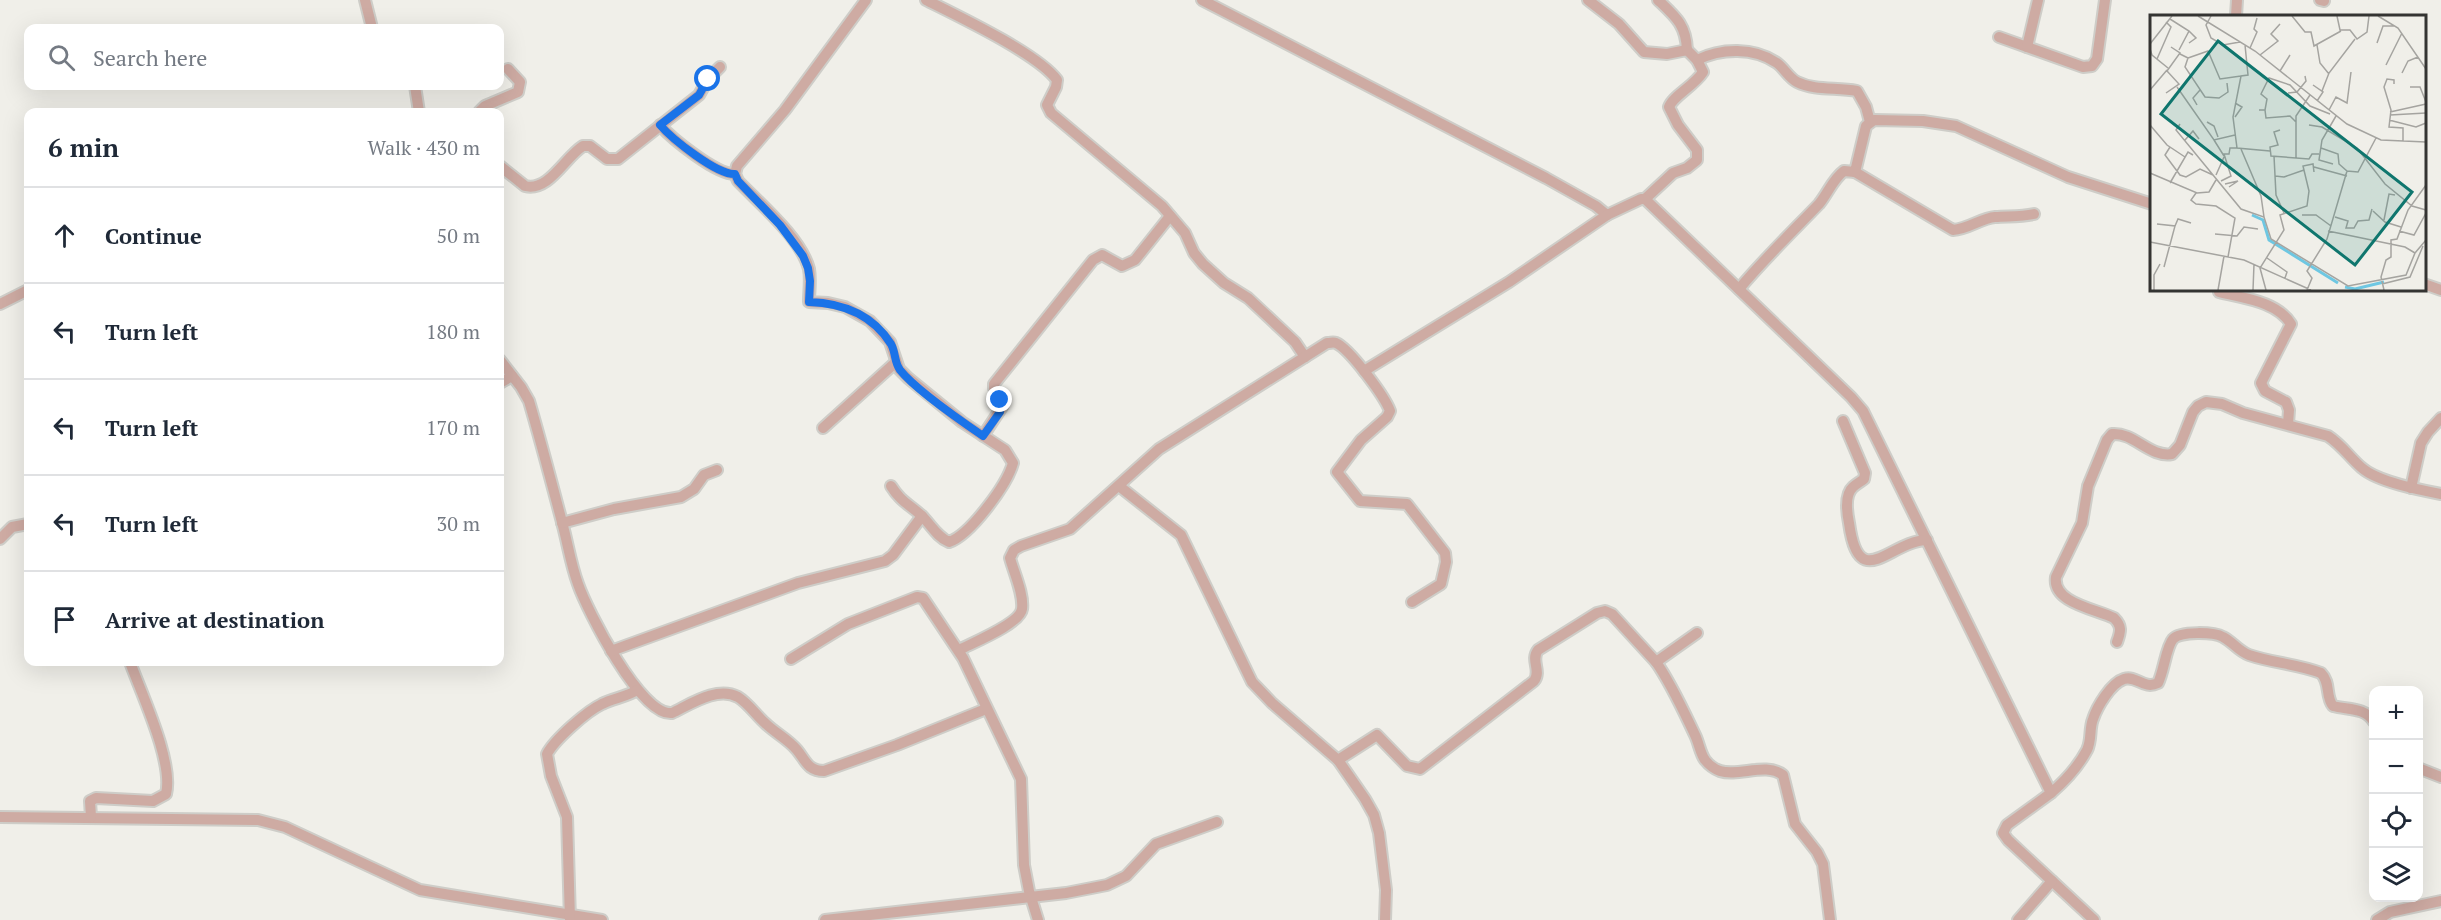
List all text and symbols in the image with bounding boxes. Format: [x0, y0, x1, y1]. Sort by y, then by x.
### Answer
inset map [2150, 15, 2426, 291]
search box [24, 24, 504, 90]
icon: search [45, 41, 78, 74]
text: Search here [93, 43, 207, 72]
route start [694, 65, 720, 91]
text: 6 min [48, 130, 119, 164]
text: Walk · 430 m [368, 134, 480, 161]
icon: ahead [48, 219, 81, 252]
text: Continue [105, 221, 202, 250]
text: 50 m [437, 222, 480, 249]
icon: left [48, 315, 81, 348]
text: Turn left [105, 317, 198, 346]
text: 180 m [426, 318, 480, 345]
route end [986, 386, 1012, 412]
icon: left [48, 411, 81, 444]
text: Turn left [105, 413, 198, 442]
text: 170 m [426, 414, 480, 441]
icon: left [48, 507, 81, 540]
text: Turn left [105, 509, 198, 538]
text: 30 m [437, 510, 480, 537]
icon: arrive [48, 603, 81, 636]
text: Arrive at destination [105, 605, 324, 634]
map controls [2369, 686, 2423, 902]
button: + [2369, 686, 2423, 740]
button: − [2369, 740, 2423, 794]
button: locate [2369, 794, 2423, 848]
button: layers [2369, 848, 2423, 902]

